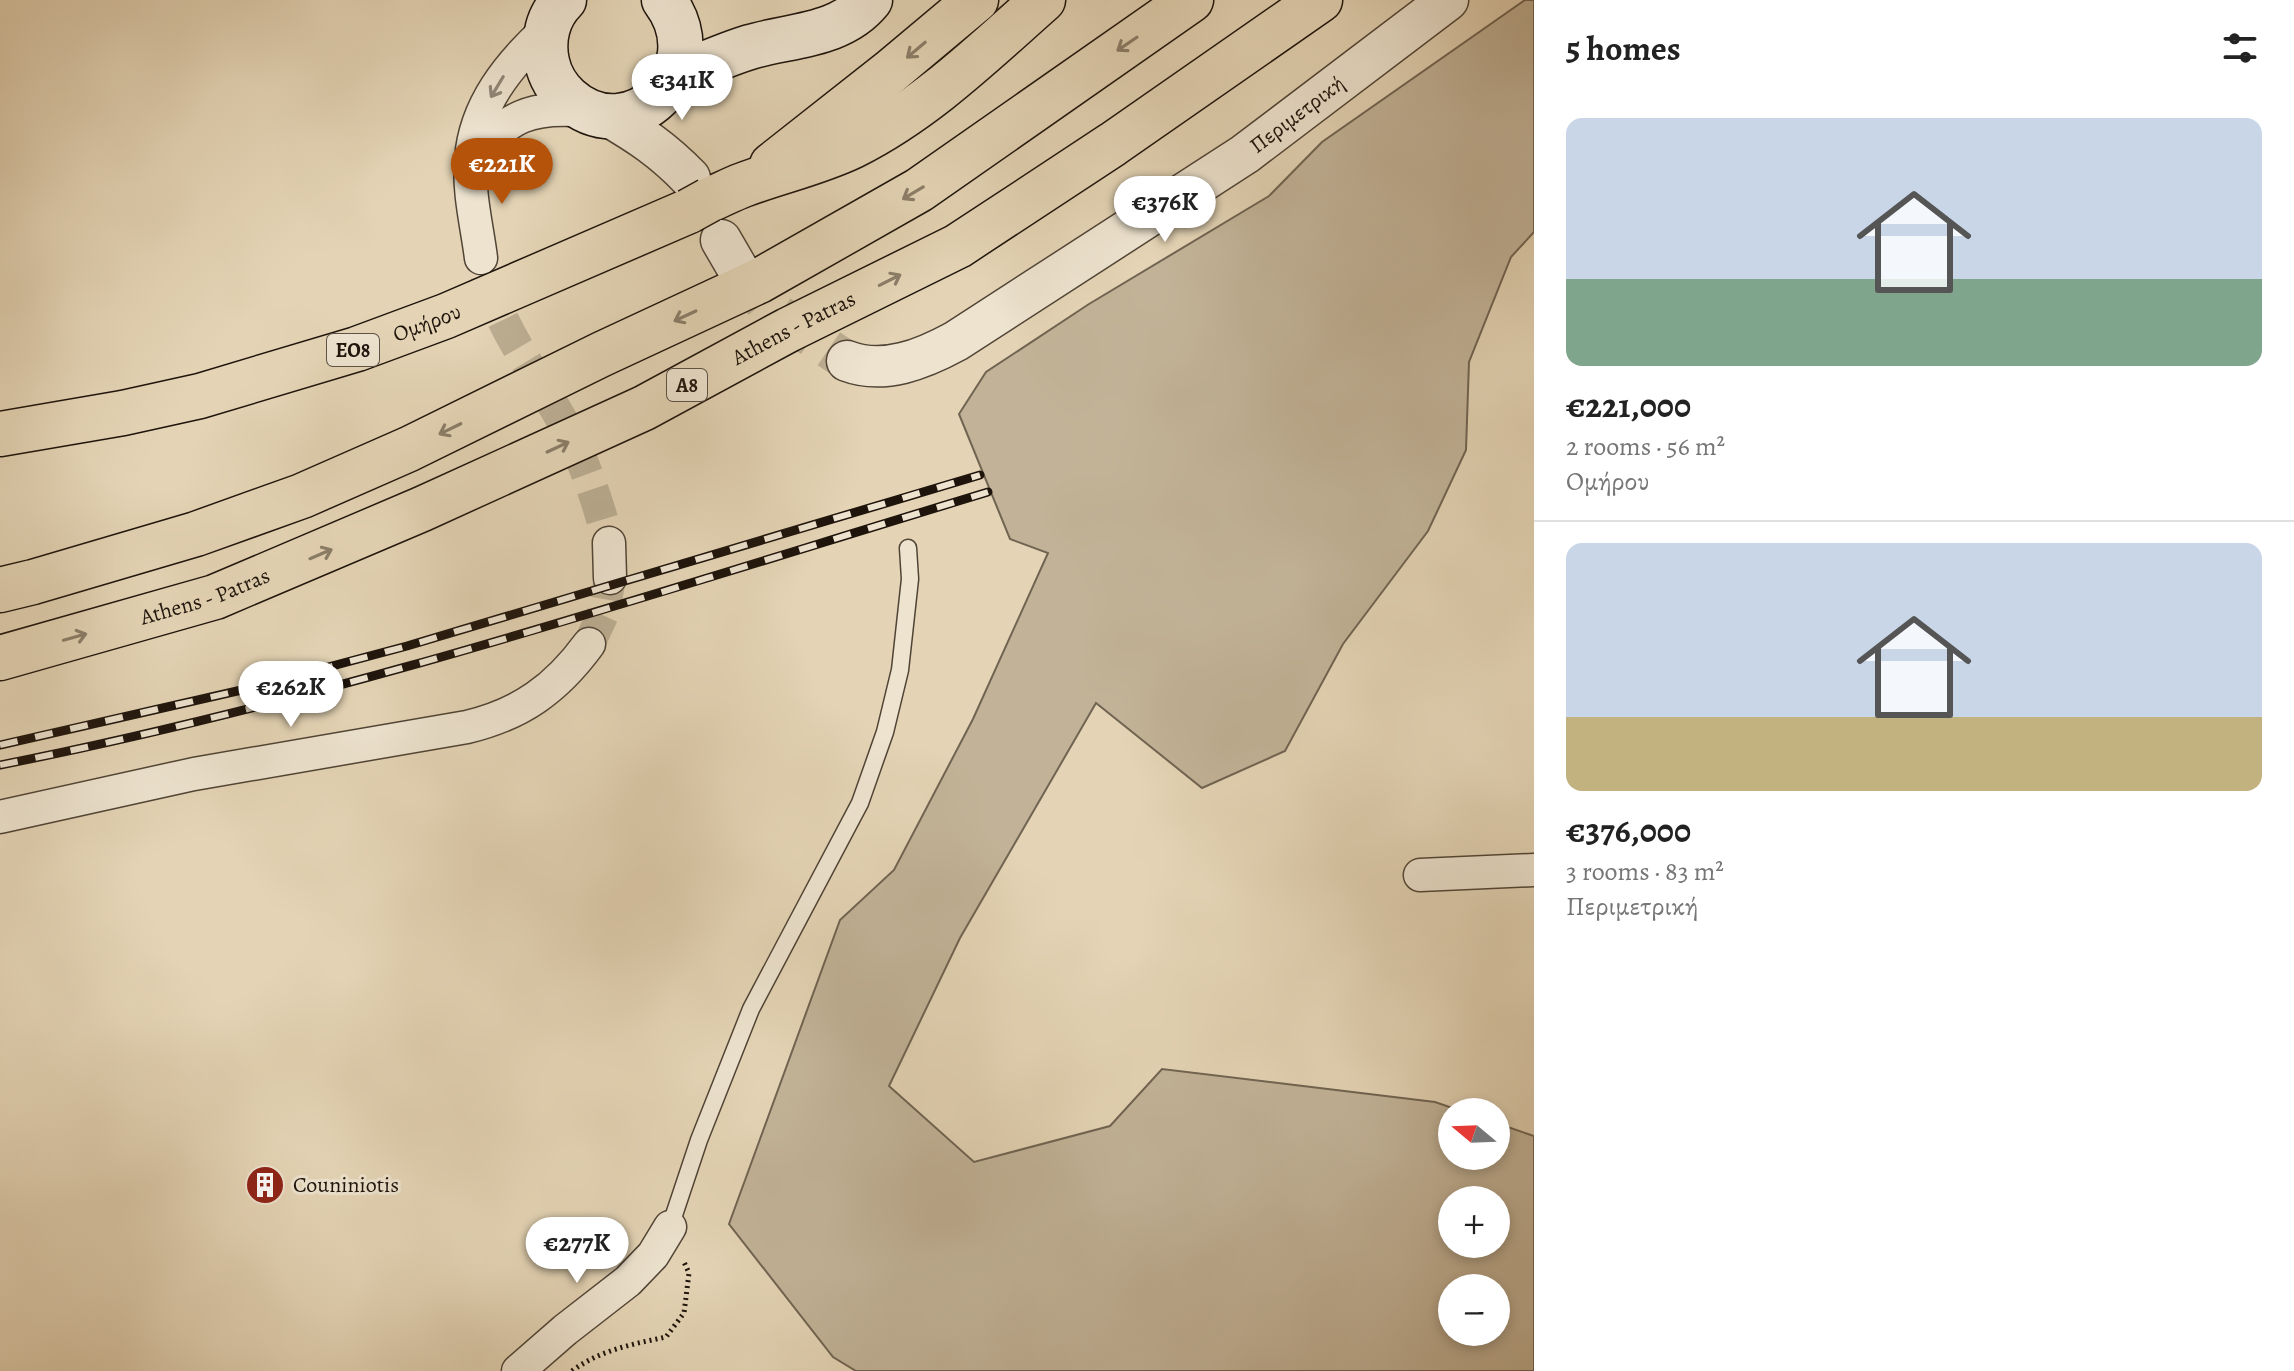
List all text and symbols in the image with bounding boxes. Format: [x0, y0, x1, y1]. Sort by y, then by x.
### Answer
text: 5 homes [1566, 25, 1681, 72]
icon: filters [2218, 26, 2262, 70]
one-way arrow [1116, 36, 1138, 52]
one-way arrow [906, 41, 927, 59]
pin: €341K [626, 54, 738, 122]
text: €341K [650, 62, 714, 97]
street label: Περιμετρική [1243, 69, 1351, 160]
one-way arrow [489, 75, 505, 98]
pin: €221K [446, 138, 558, 206]
text: €221K [469, 146, 535, 181]
icon: home [1842, 170, 1986, 314]
pin: €376K [1109, 176, 1221, 244]
text: €376K [1132, 184, 1198, 219]
one-way arrow [902, 185, 925, 201]
one-way arrow [878, 271, 902, 287]
street label: Athens - Patras [726, 284, 861, 373]
street label: Ομήρου [389, 296, 466, 349]
one-way arrow [673, 309, 697, 324]
road number: ΕΟ8 [327, 334, 379, 366]
road number: Α8 [667, 369, 707, 401]
text: €221,000 [1566, 382, 1691, 429]
one-way arrow [439, 422, 463, 437]
text: 2 rooms · 56 m² [1566, 429, 1725, 464]
one-way arrow [546, 439, 570, 454]
text: Ομήρου [1566, 464, 1649, 499]
one-way arrow [308, 545, 333, 560]
street label: Athens - Patras [136, 560, 274, 633]
icon: home [1842, 595, 1986, 739]
one-way arrow [62, 629, 88, 644]
pin: €262K [235, 661, 347, 729]
text: €262K [256, 669, 326, 704]
text: €376,000 [1566, 807, 1691, 854]
text: 3 rooms · 83 m² [1566, 854, 1724, 889]
text: Περιμετρική [1566, 889, 1698, 924]
north arrow [1438, 1098, 1510, 1170]
map controls [1438, 1098, 1510, 1346]
building icon: Couniniotis [244, 1164, 286, 1206]
place label: Couniniotis [293, 1170, 399, 1200]
button: + [1438, 1186, 1510, 1258]
pin: €277K [521, 1217, 633, 1285]
text: €277K [544, 1225, 610, 1260]
button: − [1438, 1274, 1510, 1346]

